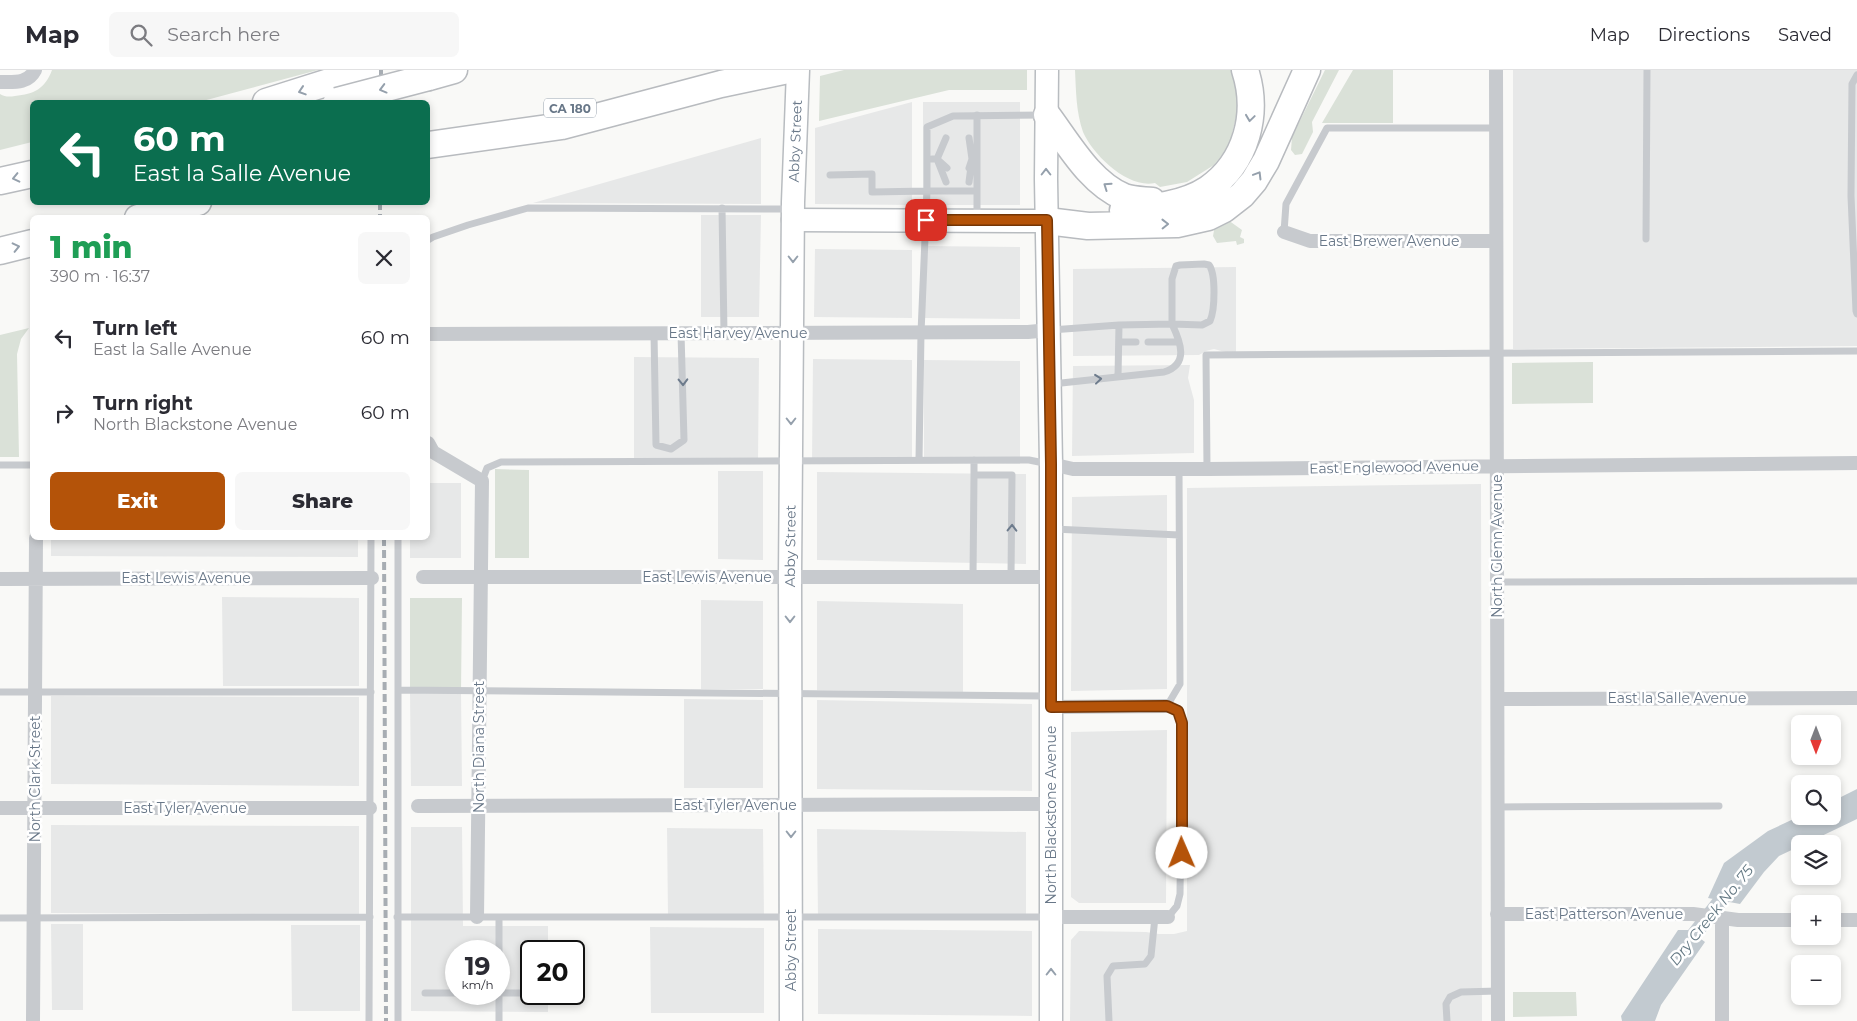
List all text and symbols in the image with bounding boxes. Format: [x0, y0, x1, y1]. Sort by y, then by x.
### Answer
search box [109, 12, 459, 57]
text: Map [25, 20, 79, 49]
icon: search [127, 21, 155, 49]
text: Search here [167, 23, 280, 46]
text: Map [1590, 24, 1630, 46]
text: Directions [1658, 24, 1750, 46]
text: Saved [1778, 24, 1832, 46]
one-way arrow [380, 83, 388, 93]
one-way arrow [298, 85, 306, 95]
road number: CA 180 [544, 98, 596, 118]
street label: Abby Street [785, 99, 806, 183]
one-way arrow [1245, 114, 1256, 122]
text: 60 m [133, 117, 226, 160]
icon: left [50, 120, 115, 185]
text: East la Salle Avenue [133, 160, 351, 187]
one-way arrow [1041, 168, 1051, 176]
one-way arrow [1251, 171, 1261, 180]
one-way arrow [12, 172, 21, 183]
one-way arrow [1103, 183, 1113, 192]
pin [905, 199, 947, 241]
icon: arrive [912, 206, 940, 234]
one-way arrow [1161, 219, 1169, 230]
text: 1 min [50, 229, 133, 266]
button: close [358, 232, 410, 284]
street label: East Brewer Avenue [1319, 232, 1459, 250]
one-way arrow [12, 242, 21, 253]
one-way arrow [788, 255, 798, 263]
text: 390 m · 16:37 [50, 267, 150, 286]
text: Turn left [93, 317, 178, 340]
icon: left [50, 324, 78, 352]
street label: East Harvey Avenue [668, 324, 808, 342]
text: 60 m [361, 326, 410, 349]
text: East la Salle Avenue [93, 340, 252, 359]
one-way arrow [1094, 374, 1102, 385]
one-way arrow [678, 378, 688, 386]
text: Turn right [93, 392, 193, 415]
icon: right [50, 399, 78, 427]
text: 60 m [361, 401, 410, 424]
text: North Blackstone Avenue [93, 415, 297, 434]
one-way arrow [786, 418, 796, 425]
street label: East Englewood Avenue [1309, 457, 1479, 477]
button: Exit [50, 472, 225, 530]
button: Share [235, 472, 410, 530]
street label: North Glenn Avenue [1488, 474, 1506, 618]
street label: Abby Street [781, 504, 800, 587]
one-way arrow [1006, 524, 1017, 532]
street label: East Lewis Avenue [642, 568, 772, 586]
street label: East Lewis Avenue [121, 569, 251, 587]
one-way arrow [785, 615, 795, 623]
street label: North Diana Street [470, 681, 488, 813]
street label: East la Salle Avenue [1608, 689, 1746, 707]
street label: North Clark Street [26, 715, 44, 842]
north arrow [1791, 715, 1841, 765]
map controls [1791, 715, 1841, 1005]
street label: North Blackstone Avenue [1042, 726, 1060, 904]
button: search [1791, 775, 1841, 825]
street label: East Tyler Avenue [673, 796, 797, 814]
street label: East Tyler Avenue [123, 799, 247, 817]
position arrow [1155, 826, 1207, 878]
one-way arrow [786, 830, 796, 838]
button: layers [1791, 835, 1841, 885]
water label: Dry Creek No. 75 [1665, 861, 1758, 969]
button: + [1791, 895, 1841, 945]
street label: East Patterson Avenue [1525, 905, 1683, 923]
street label: Abby Street [782, 908, 800, 991]
speed limit sign: 20 [520, 940, 585, 1005]
text: 19 [465, 951, 490, 981]
button: − [1791, 955, 1841, 1005]
one-way arrow [1046, 968, 1056, 976]
text: km/h [461, 977, 494, 992]

